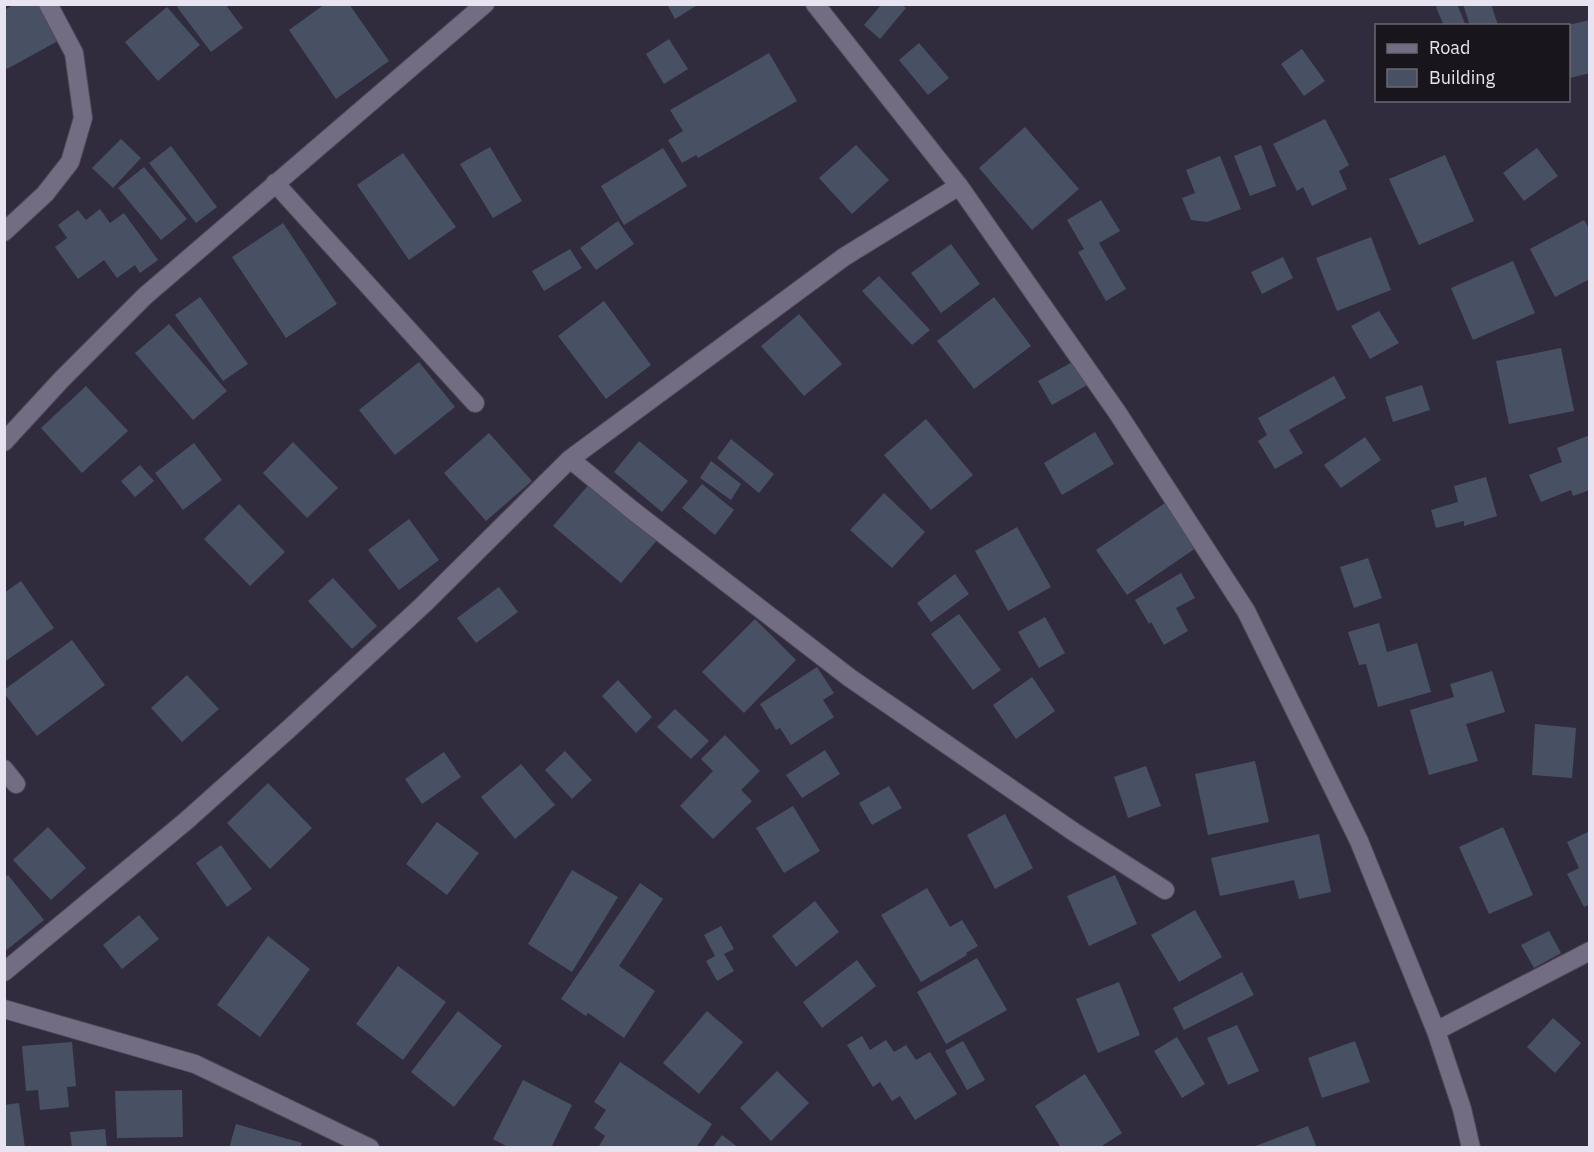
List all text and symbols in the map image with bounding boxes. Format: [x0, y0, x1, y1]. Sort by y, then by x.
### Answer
legend [1375, 24, 1570, 102]
text: Road [1429, 36, 1470, 59]
text: Building [1429, 66, 1496, 89]

